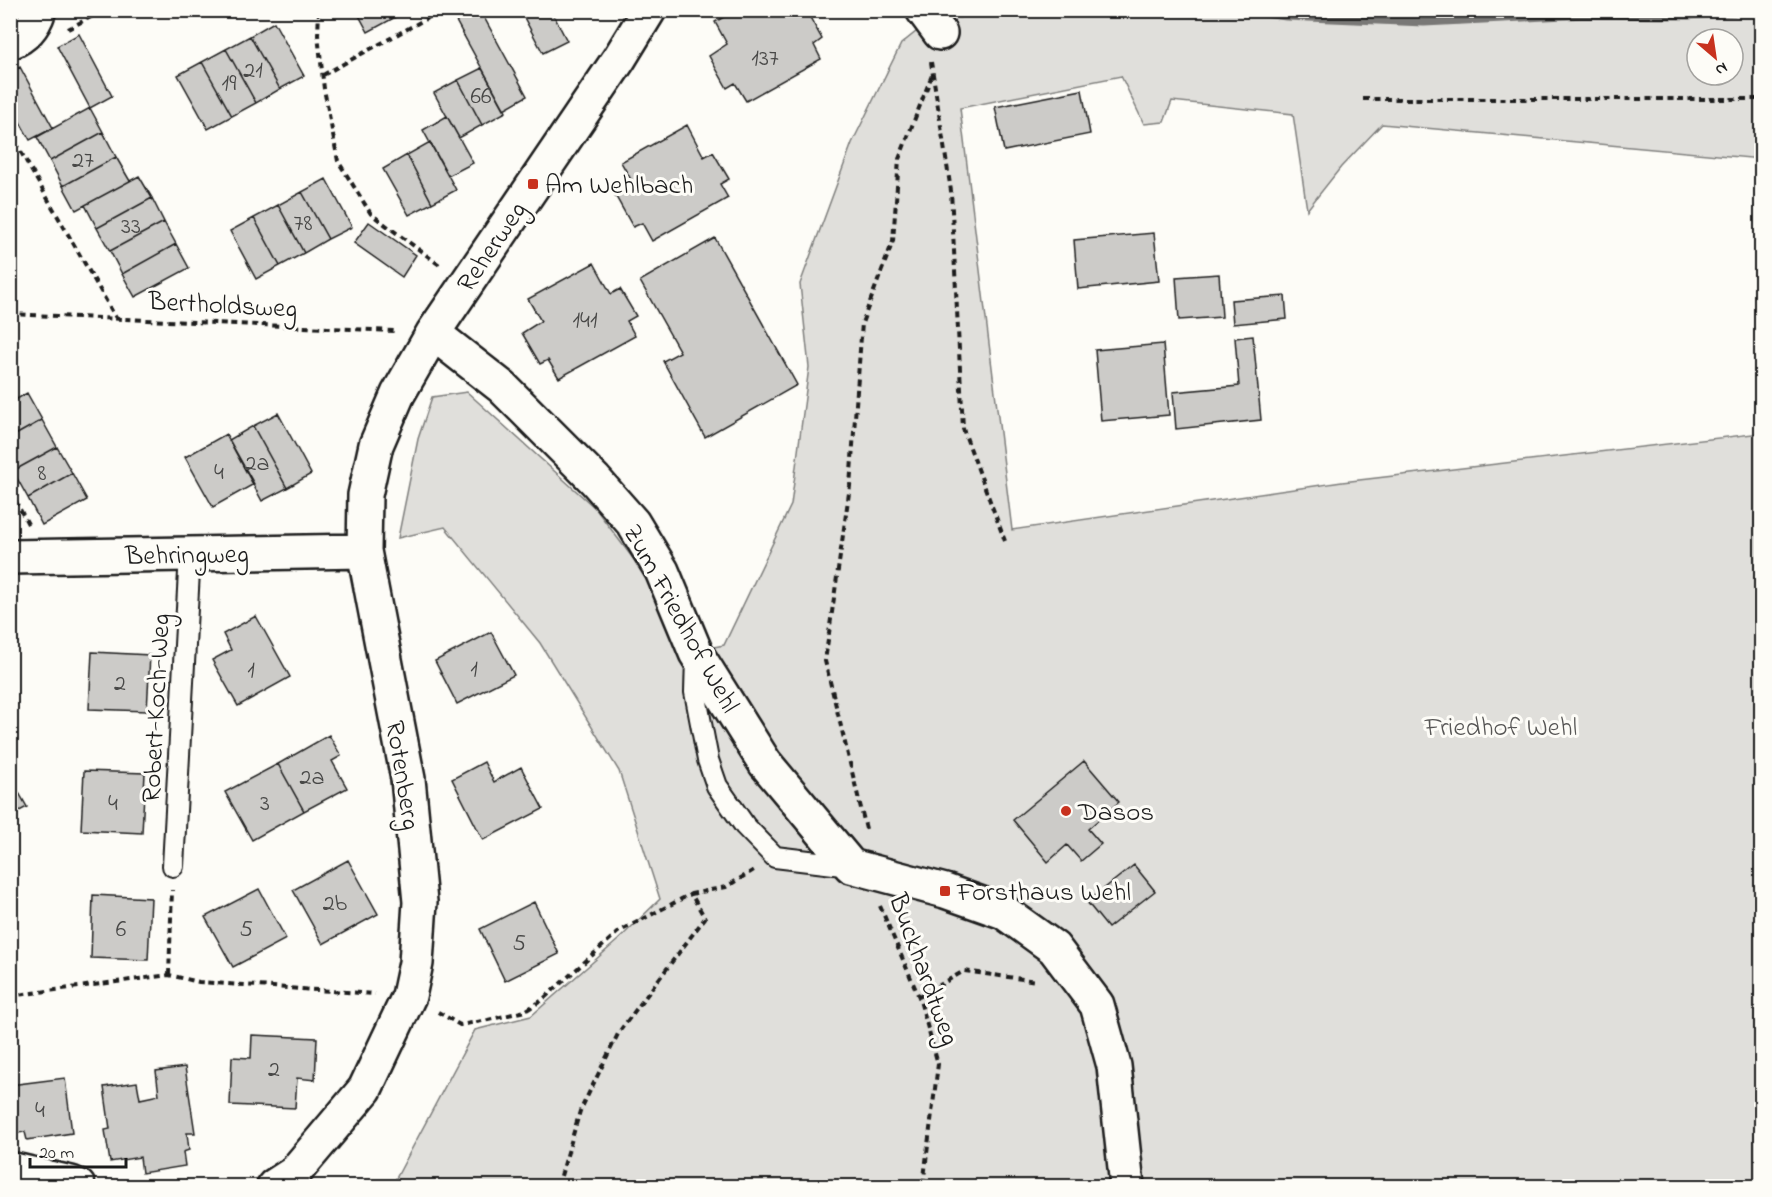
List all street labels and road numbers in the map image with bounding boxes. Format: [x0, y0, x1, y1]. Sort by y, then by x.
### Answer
street label: Reherweg [448, 194, 538, 301]
street label: Bertholdsweg [146, 283, 298, 330]
street label: Zum Friedhof Wehl [612, 518, 748, 721]
street label: Behringweg [124, 536, 249, 577]
street label: Robert-Koch-Weg [133, 613, 182, 804]
street label: Rotenberg [374, 718, 429, 833]
street label: Buckhardtweg [877, 887, 968, 1051]

